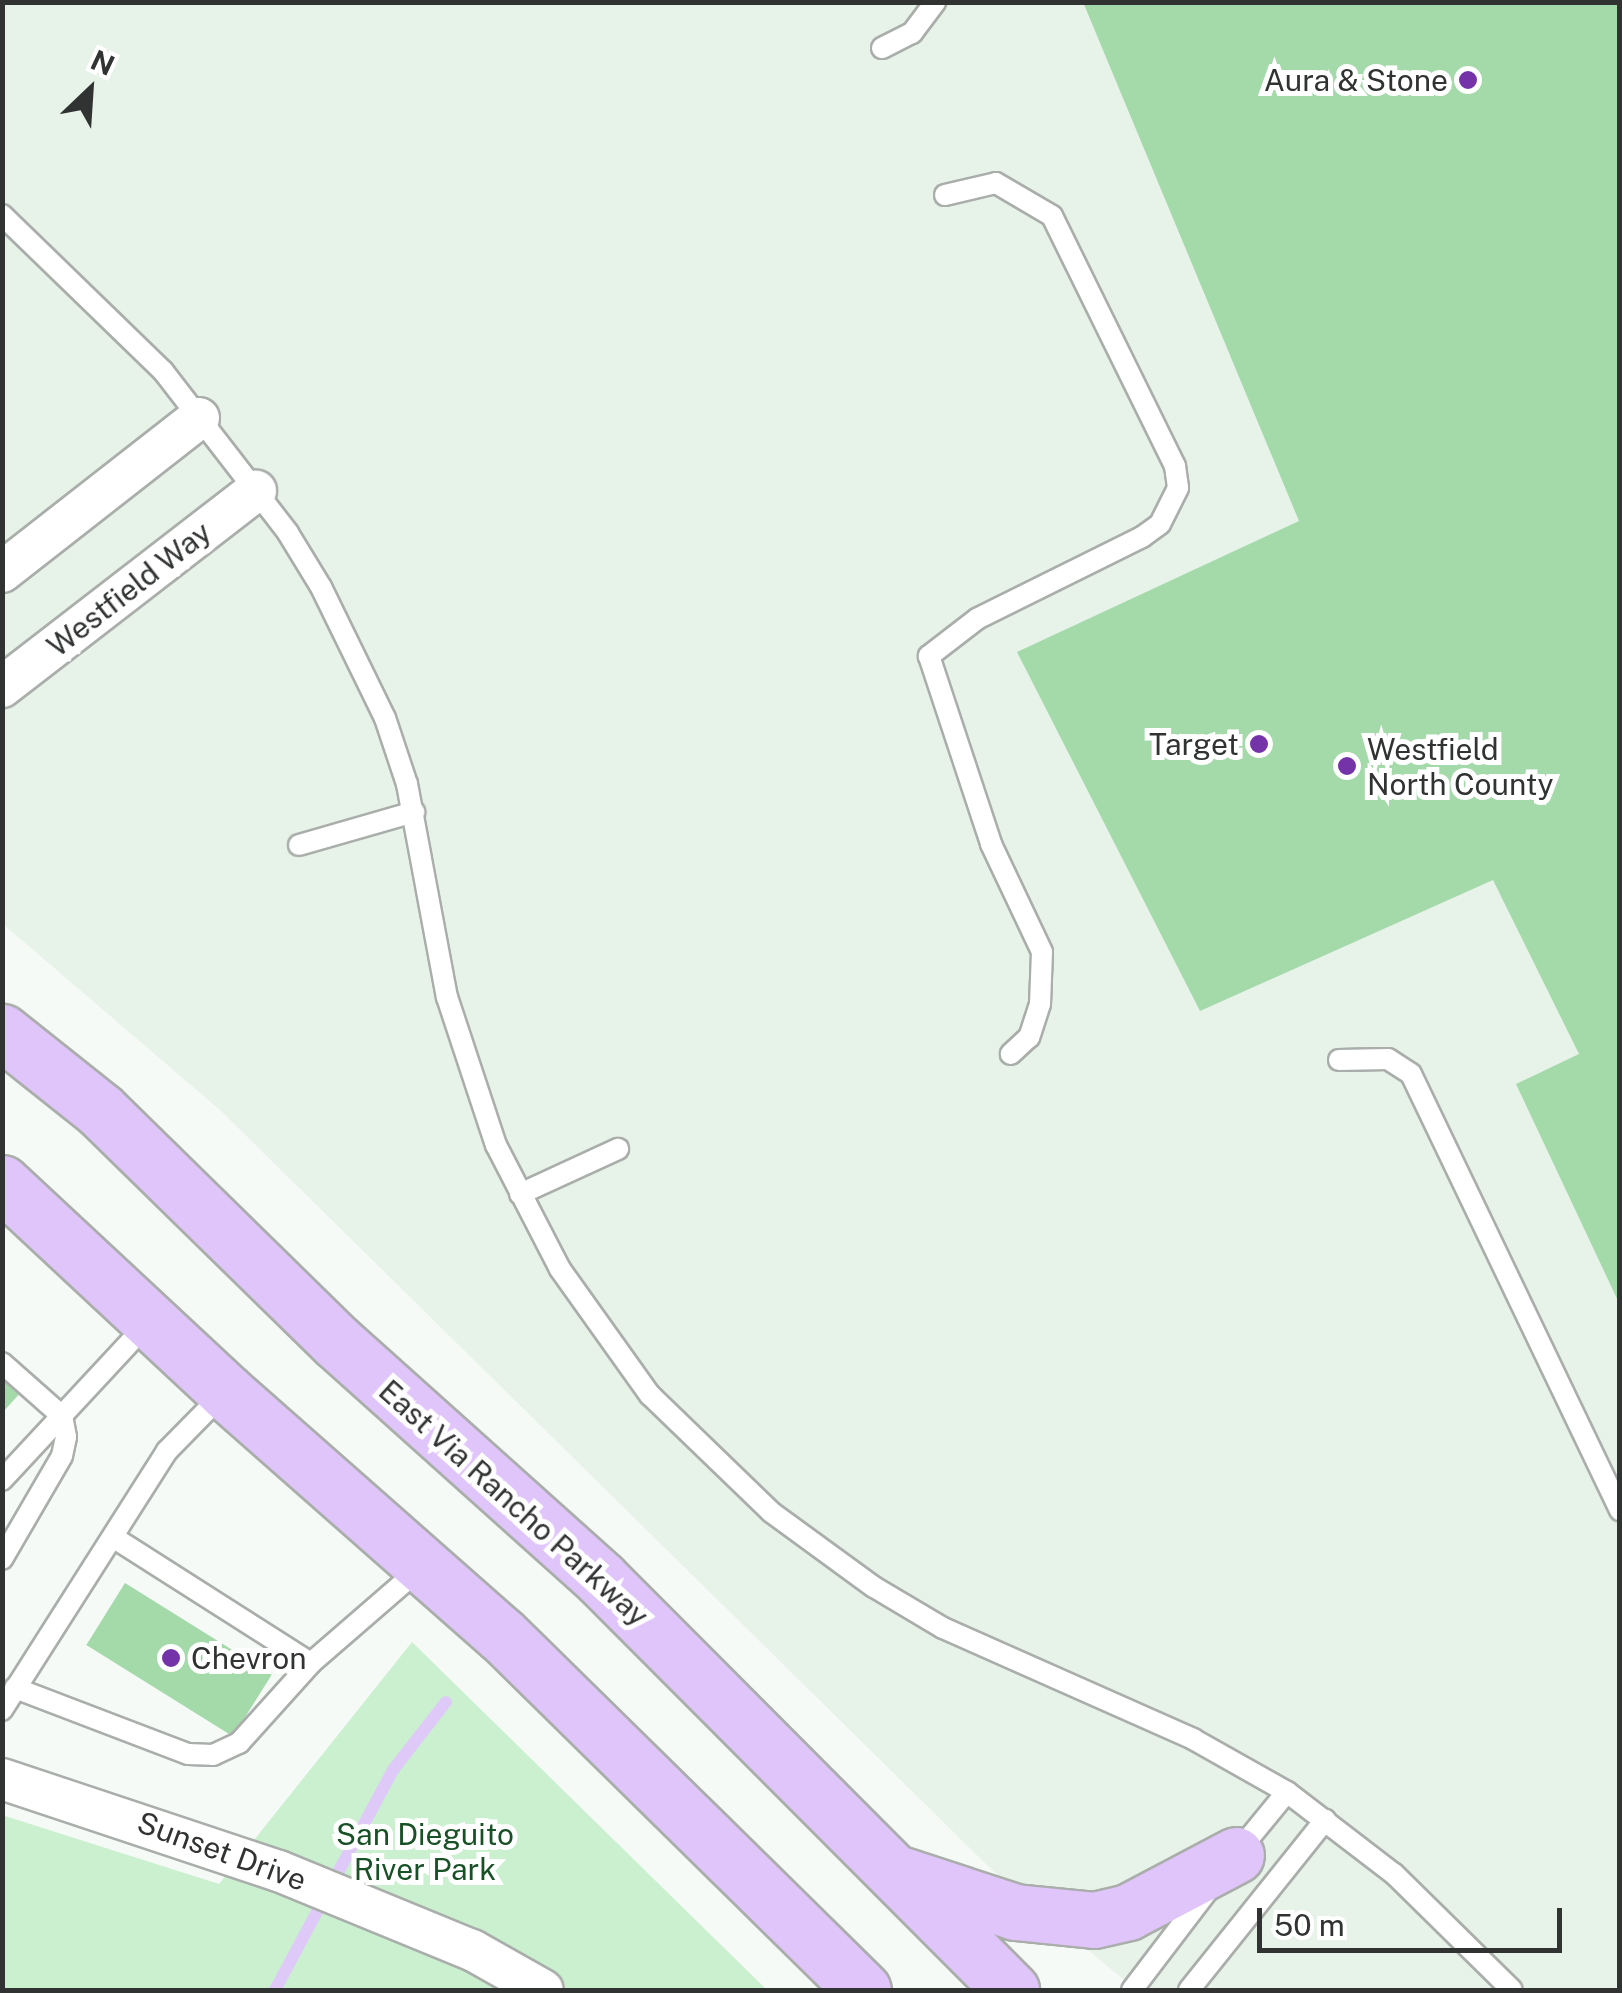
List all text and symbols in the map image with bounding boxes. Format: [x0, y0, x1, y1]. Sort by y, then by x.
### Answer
north arrow [40, 40, 140, 140]
text: N [86, 43, 120, 82]
place label: Aura & Stone [1264, 62, 1448, 98]
marker: Aura & Stone [1457, 69, 1479, 91]
street label: Westfield Way [40, 514, 218, 664]
place label: Target [1149, 726, 1239, 762]
place label: Westfield North County [1367, 731, 1553, 802]
marker: Target [1248, 733, 1270, 755]
marker: Westfield North County [1336, 755, 1358, 777]
street label: East Via Rancho Parkway [371, 1372, 657, 1634]
place label: Chevron [191, 1640, 307, 1676]
marker: Chevron [160, 1647, 182, 1669]
street label: Sunset Drive [133, 1804, 311, 1898]
park label: San Dieguito River Park [336, 1816, 514, 1886]
scale bar [1262, 1888, 1567, 1950]
text: 50 m [1274, 1907, 1345, 1943]

